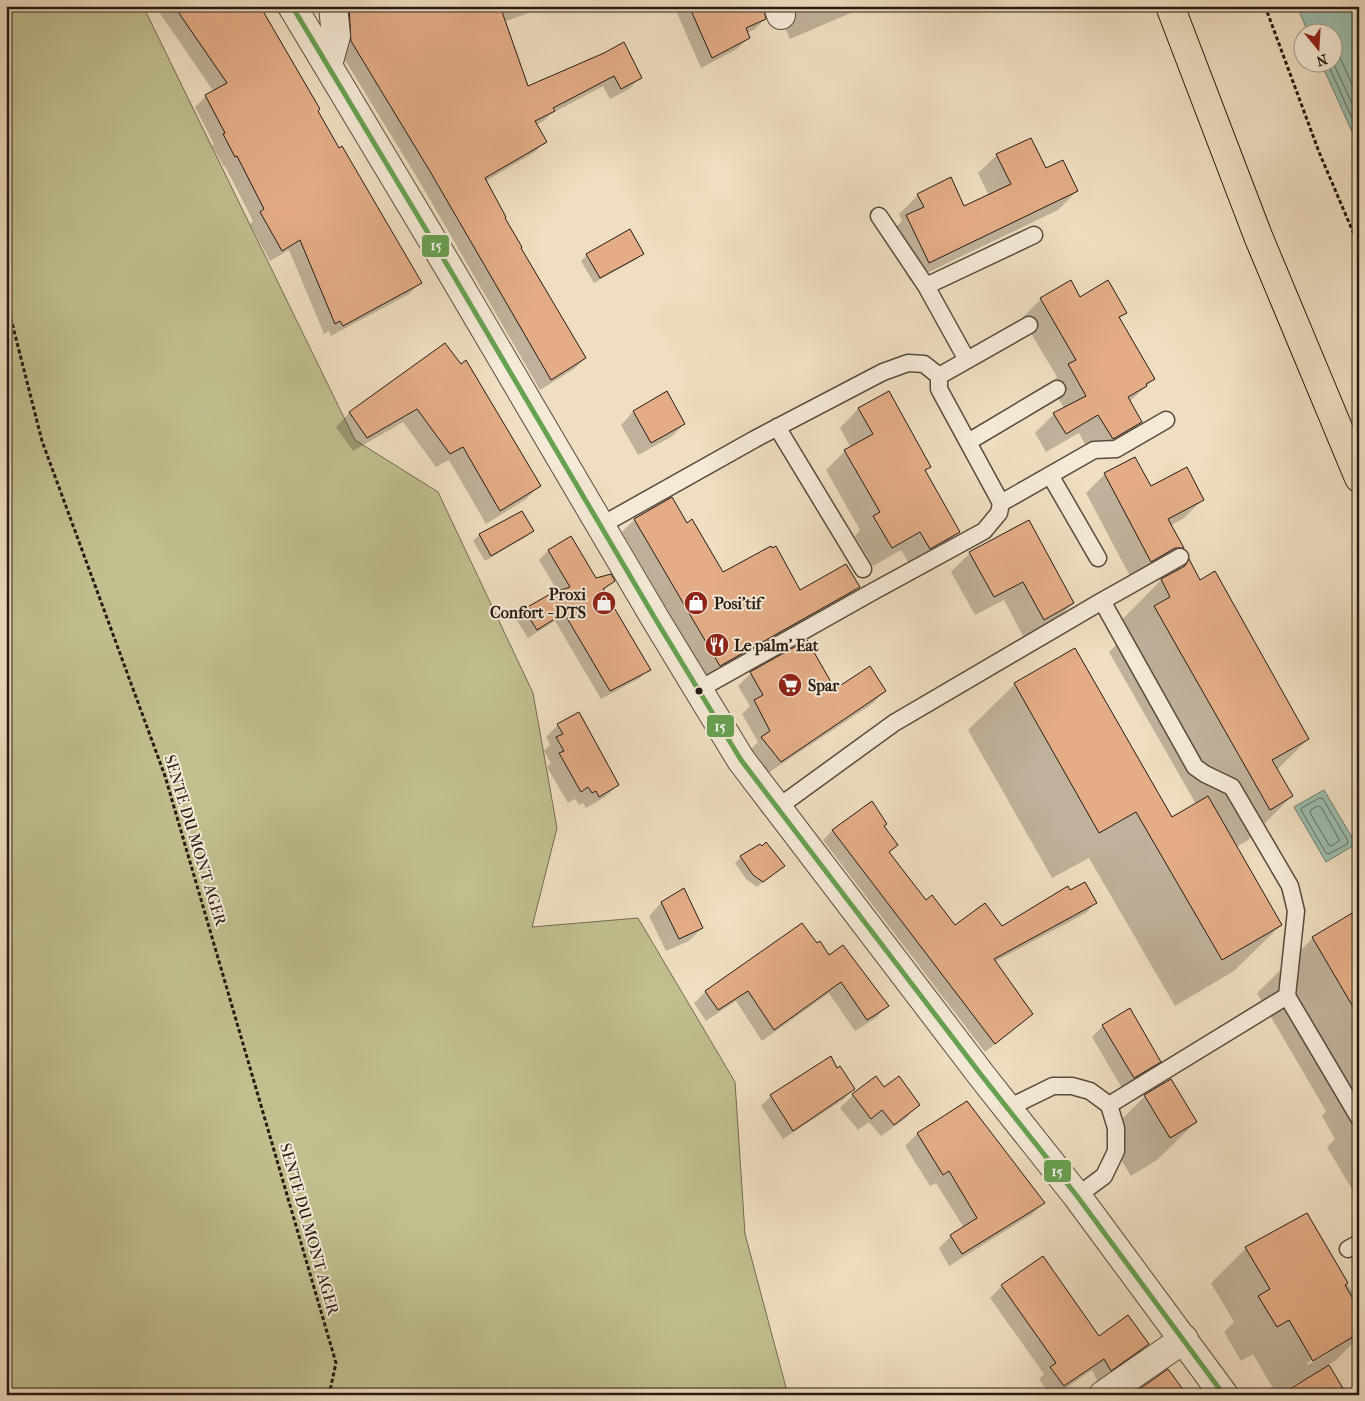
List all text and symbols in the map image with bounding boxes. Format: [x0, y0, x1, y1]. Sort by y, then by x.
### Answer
north arrow [1292, 22, 1342, 72]
text: N [1314, 50, 1330, 70]
line badge: 15 [421, 234, 450, 258]
text: 15 [431, 237, 442, 254]
place label: Proxi Confort - DTS [490, 585, 586, 622]
shop icon: Proxi Confort - DTS [591, 590, 617, 616]
shop icon: Posi'tif [683, 590, 709, 616]
place label: Posi'tif [714, 594, 765, 613]
restaurant icon: Le palm' Eat [704, 632, 730, 658]
place label: Le palm' Eat [734, 636, 819, 656]
supermarket icon: Spar [777, 672, 803, 698]
place label: Spar [808, 676, 840, 696]
unlabelled marker [694, 686, 704, 696]
line badge: 15 [706, 714, 735, 738]
text: 15 [715, 718, 726, 735]
street label: SENTE DU MONT AGER [160, 752, 231, 929]
street label: SENTE DU MONT AGER [276, 1141, 344, 1319]
line badge: 15 [1043, 1159, 1072, 1183]
text: 15 [1052, 1163, 1063, 1180]

